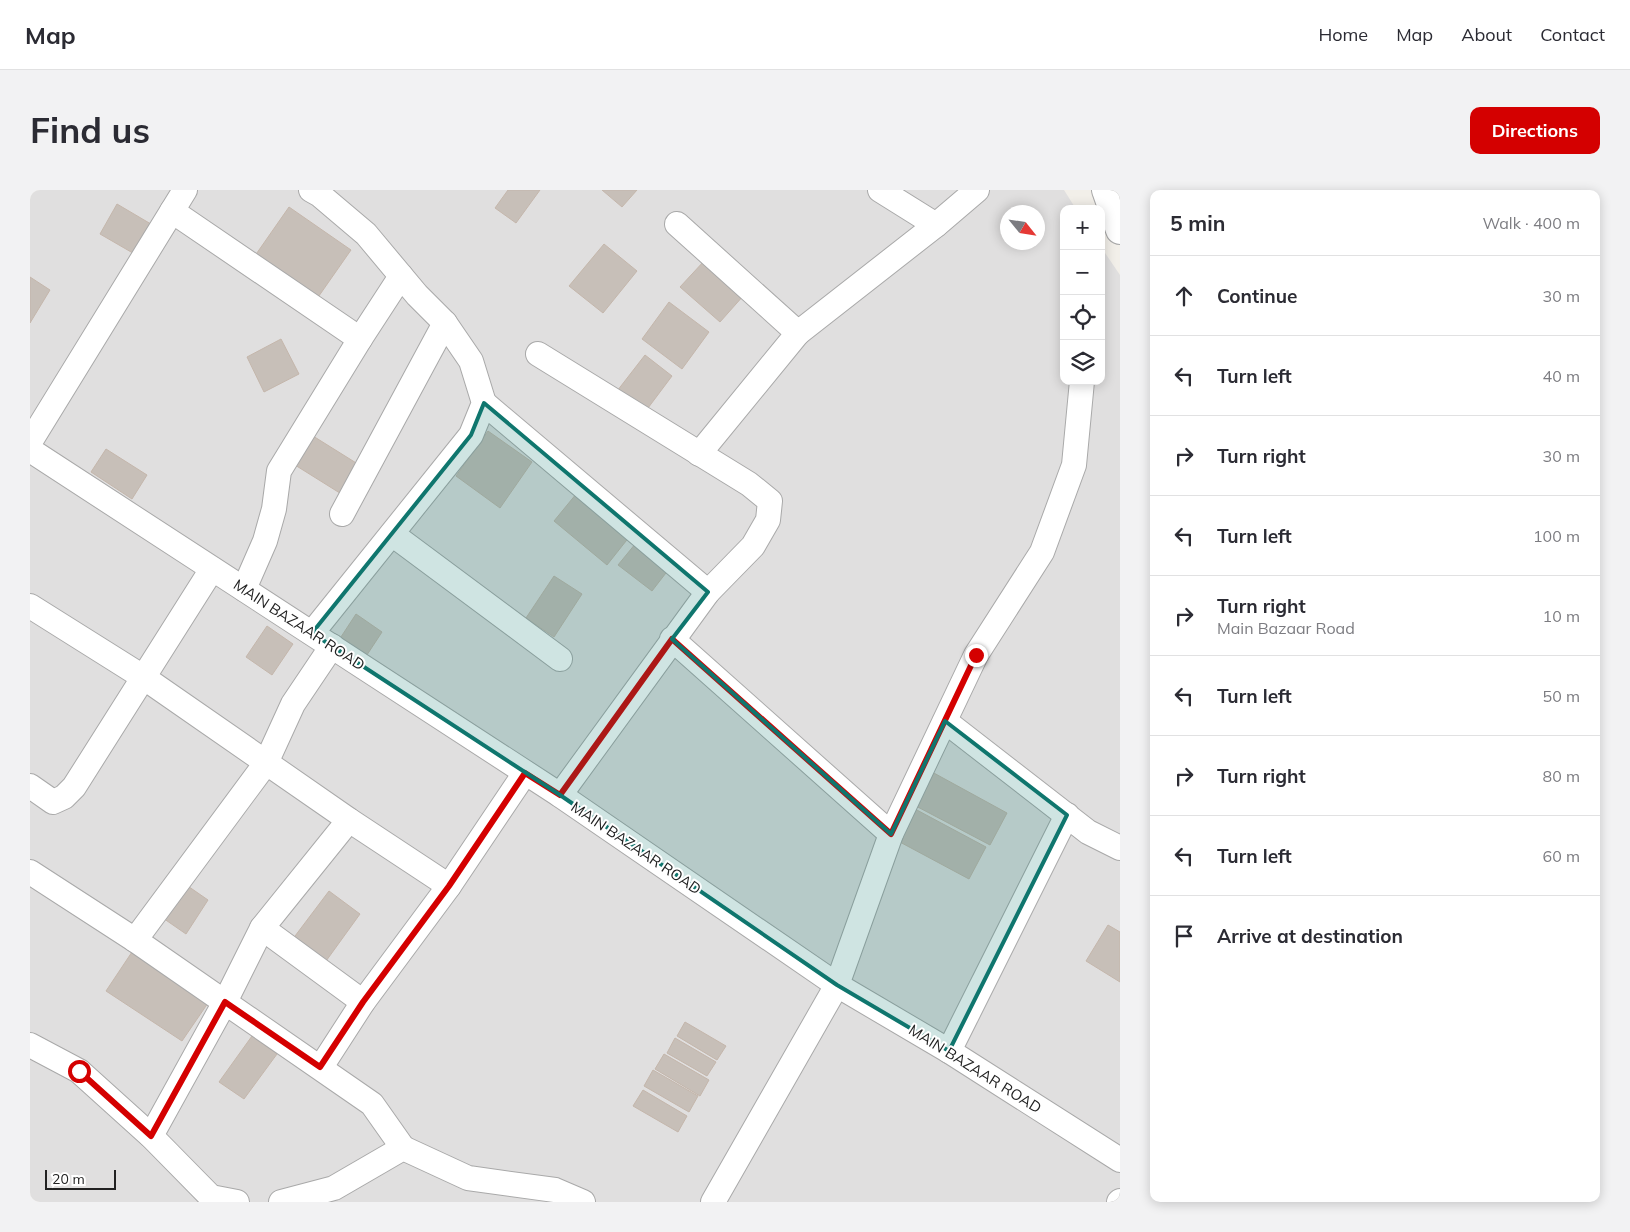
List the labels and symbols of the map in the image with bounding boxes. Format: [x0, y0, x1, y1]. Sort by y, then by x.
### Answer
north arrow [1000, 205, 1045, 250]
street label: MAIN BAZAAR ROAD [230, 575, 369, 674]
route end [965, 644, 988, 667]
street label: MAIN BAZAAR ROAD [568, 797, 705, 898]
street label: MAIN BAZAAR ROAD [905, 1020, 1045, 1117]
route start [68, 1060, 91, 1083]
scale bar [45, 1167, 116, 1190]

